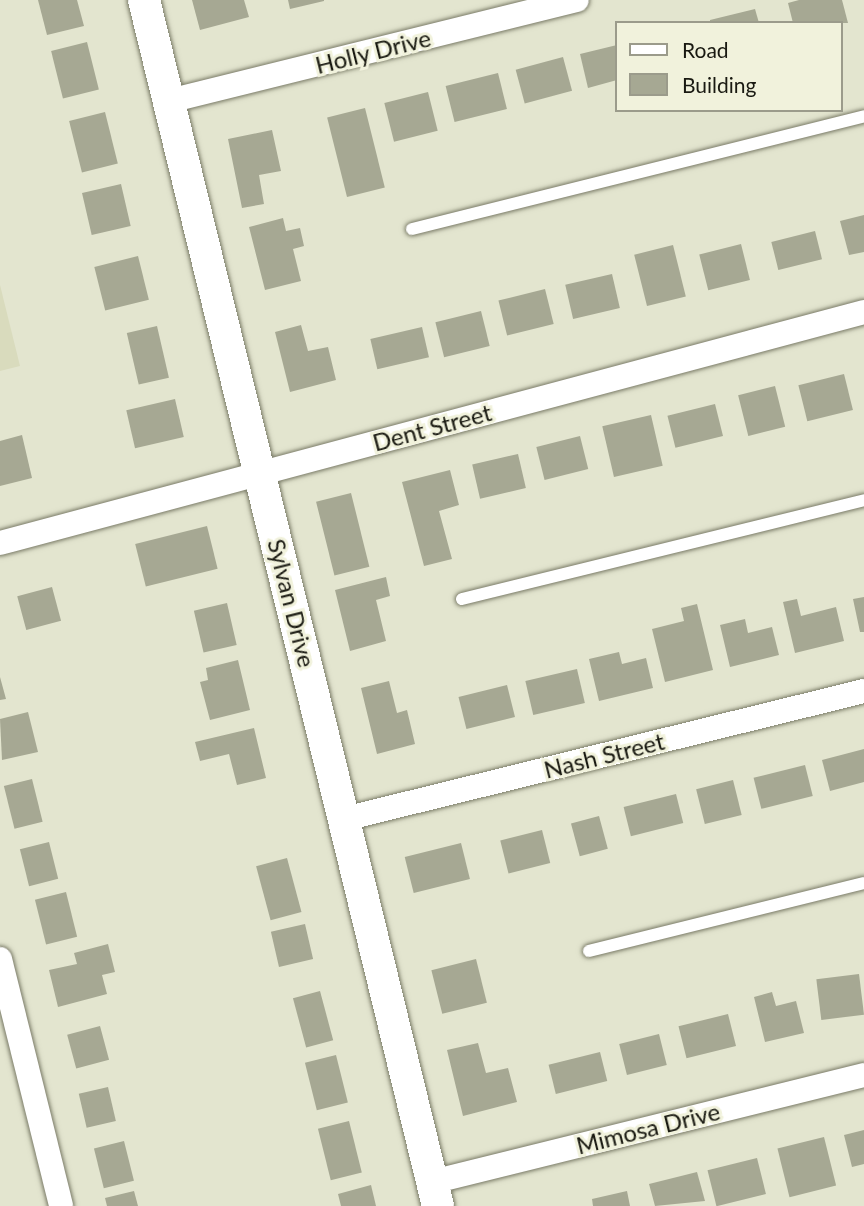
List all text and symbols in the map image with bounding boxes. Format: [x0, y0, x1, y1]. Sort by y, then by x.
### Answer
legend [616, 21, 843, 112]
street label: Holly Drive [312, 23, 434, 79]
text: Road [682, 37, 729, 62]
text: Building [682, 72, 757, 97]
street label: Dent Street [369, 397, 495, 457]
street label: Sylvan Drive [262, 536, 322, 670]
street label: Nash Street [541, 726, 667, 784]
street label: Mimosa Drive [573, 1096, 723, 1160]

